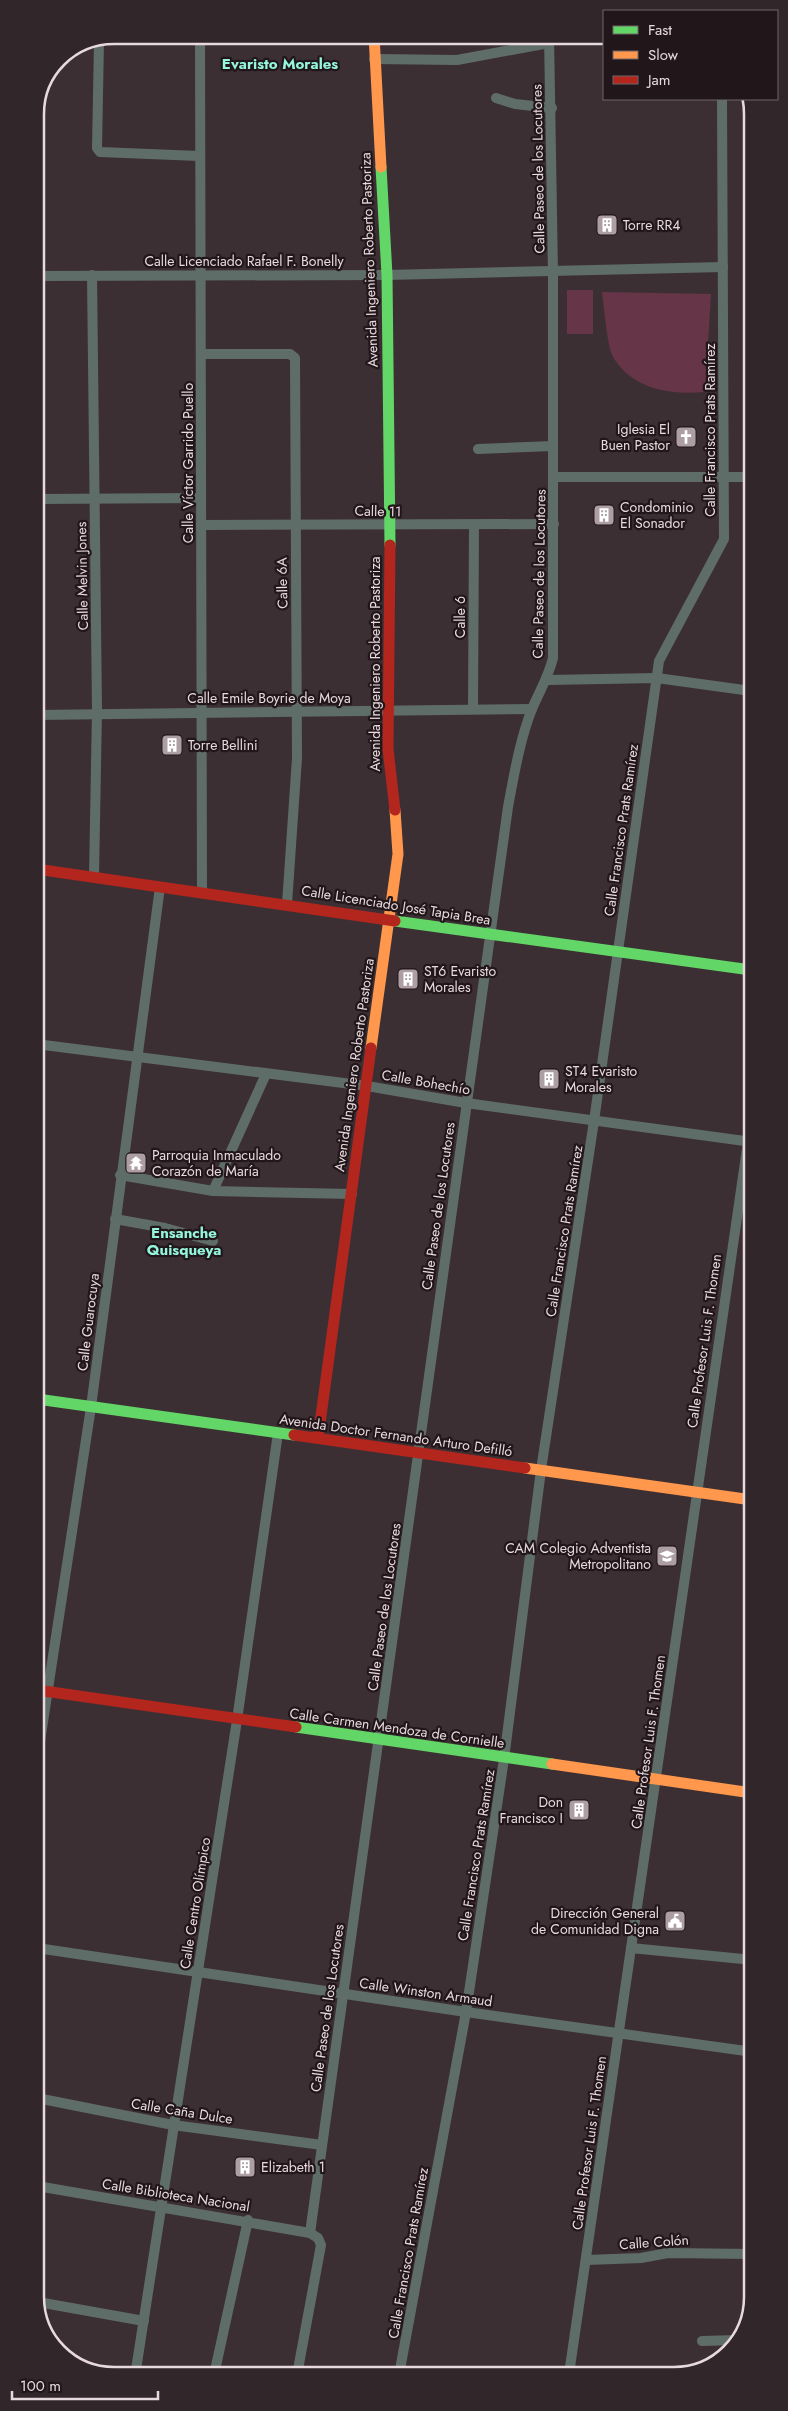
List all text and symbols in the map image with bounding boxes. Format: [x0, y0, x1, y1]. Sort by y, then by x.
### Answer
legend [603, 10, 778, 100]
text: Fast [648, 19, 672, 41]
text: Slow [648, 44, 679, 66]
district label: Evaristo Morales [222, 53, 338, 75]
text: Jam [646, 69, 671, 91]
street label: Calle Paseo de los Locutores [527, 84, 549, 254]
street label: Avenida Ingeniero Roberto Pastoriza [355, 152, 383, 368]
building icon: Torre RR4 [595, 213, 619, 237]
place label: Torre RR4 [623, 215, 680, 235]
street label: Calle Licenciado Rafael F. Bonelly [144, 251, 344, 271]
street label: Calle Francisco Prats Ramírez [700, 343, 720, 517]
street label: Calle Víctor Garrido Puello [178, 382, 198, 543]
place label: Iglesia El Buen Pastor [601, 419, 670, 455]
church icon: Iglesia El Buen Pastor [674, 425, 698, 449]
street label: Calle Paseo de los Locutores [528, 489, 550, 659]
place label: Condominio El Sonador [620, 497, 694, 533]
street label: Calle 11 [354, 501, 402, 521]
building icon: Condominio El Sonador [592, 503, 616, 527]
street label: Calle Melvin Jones [71, 521, 93, 630]
street label: Calle 6A [272, 556, 292, 609]
street label: Avenida Ingeniero Roberto Pastoriza [365, 556, 385, 772]
street label: Calle 6 [450, 596, 470, 638]
street label: Calle Emile Boyrie de Moya [187, 688, 351, 708]
building icon: Torre Bellini [160, 733, 184, 757]
place label: Torre Bellini [188, 735, 258, 755]
street label: Calle Francisco Prats Ramírez [599, 742, 643, 917]
street label: Calle Licenciado José Tapia Brea [300, 880, 492, 930]
street label: Avenida Ingeniero Roberto Pastoriza [329, 957, 379, 1173]
place label: ST6 Evaristo Morales [424, 961, 496, 997]
building icon: ST6 Evaristo Morales [396, 967, 420, 991]
place label: ST4 Evaristo Morales [565, 1061, 638, 1097]
street label: Calle Bohechío [380, 1064, 472, 1100]
building icon: ST4 Evaristo Morales [537, 1067, 561, 1091]
street label: Calle Paseo de los Locutores [416, 1120, 460, 1291]
street label: Calle Francisco Prats Ramírez [541, 1143, 588, 1318]
place label: Parroquia Inmaculado Corazón de María [152, 1145, 281, 1181]
temple icon: Parroquia Inmaculado Corazón de María [124, 1151, 148, 1175]
district label: Ensanche Quisqueya [147, 1222, 221, 1261]
street label: Calle Profesor Luis F. Thomen [682, 1253, 726, 1429]
street label: Calle Guarocuya [72, 1272, 104, 1372]
street label: Avenida Doctor Fernando Arturo Defilló [278, 1409, 514, 1461]
street label: Calle Paseo de los Locutores [362, 1521, 406, 1692]
place label: CAM Colegio Adventista Metropolitano [505, 1538, 651, 1574]
school or university icon: CAM Colegio Adventista Metropolitano [655, 1544, 679, 1568]
street label: Calle Profesor Luis F. Thomen [626, 1654, 670, 1830]
street label: Calle Carmen Mendoza de Cornielle [288, 1703, 506, 1753]
street label: Calle Francisco Prats Ramírez [453, 1767, 500, 1942]
place label: Don Francisco I [499, 1792, 563, 1828]
building icon: Don Francisco I [567, 1798, 591, 1822]
street label: Calle Centro Olímpico [175, 1835, 215, 1970]
place label: Dirección General de Comunidad Digna [531, 1903, 659, 1939]
public building icon: Dirección General de Comunidad Digna [663, 1909, 687, 1933]
street label: Calle Paseo de los Locutores [305, 1922, 349, 2093]
street label: Calle Winston Armaud [358, 1973, 494, 2011]
street label: Calle Profesor Luis F. Thomen [567, 2055, 611, 2231]
street label: Calle Caña Dulce [130, 2093, 234, 2129]
building icon: Elizabeth 1 [233, 2155, 257, 2179]
place label: Elizabeth 1 [261, 2157, 325, 2177]
street label: Calle Francisco Prats Ramírez [383, 2165, 433, 2340]
street label: Calle Biblioteca Nacional [101, 2173, 251, 2217]
street label: Calle Colón [619, 2230, 689, 2254]
scale bar [12, 2368, 159, 2400]
text: 100 m [20, 2375, 61, 2397]

